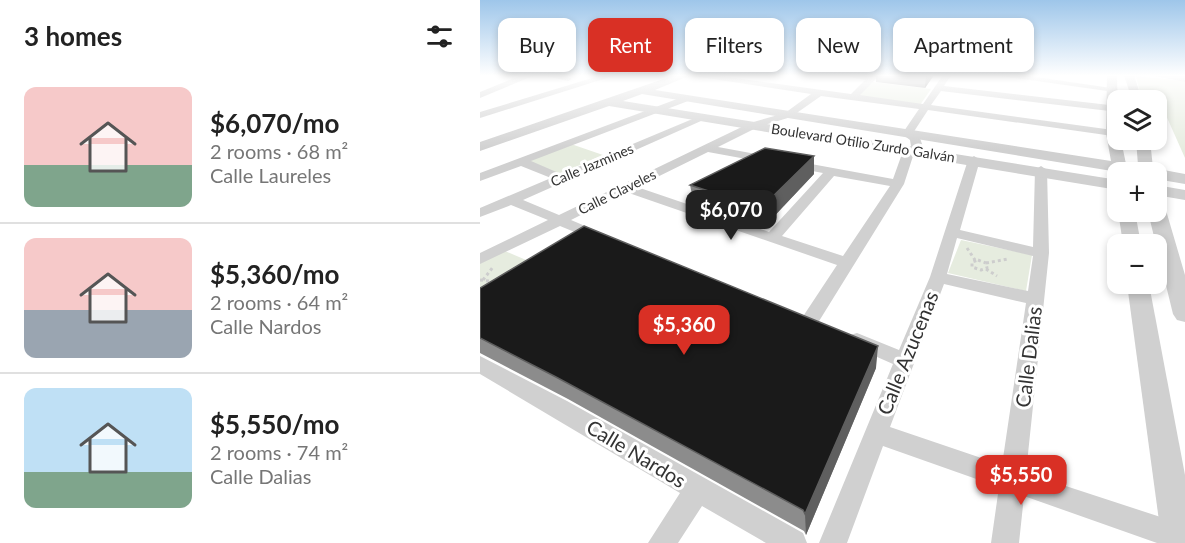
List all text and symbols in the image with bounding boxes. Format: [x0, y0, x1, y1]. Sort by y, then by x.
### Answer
chip: Buy [498, 18, 576, 72]
chip: Rent [588, 18, 673, 72]
chip: Filters [685, 18, 784, 72]
chip: New [796, 18, 881, 72]
chip: Apartment [893, 18, 1034, 72]
text: 3 homes [24, 20, 122, 52]
icon: filters [423, 20, 456, 53]
map controls [1107, 90, 1167, 294]
button: layers [1107, 90, 1167, 150]
text: $6,070/mo [210, 107, 340, 139]
icon: home [72, 111, 144, 183]
street label: Boulevard Otilio Zurdo Galván [770, 120, 956, 165]
text: 2 rooms · 68 m² [210, 139, 348, 163]
street label: Calle Jazmines [548, 139, 636, 190]
button: + [1107, 162, 1167, 222]
text: Calle Laureles [210, 163, 331, 187]
street label: Calle Claveles [575, 165, 659, 218]
pin: $6,070 [682, 190, 780, 241]
text: $6,070 [700, 197, 762, 221]
button: − [1107, 234, 1167, 294]
text: $5,360/mo [210, 258, 340, 290]
icon: home [72, 262, 144, 334]
street label: Calle Azucenas [871, 287, 943, 418]
text: 2 rooms · 64 m² [210, 290, 348, 314]
pin: $5,360 [635, 305, 733, 356]
street label: Calle Dalias [1010, 305, 1046, 409]
text: $5,360 [653, 312, 715, 336]
text: Calle Nardos [210, 314, 321, 338]
text: $5,550/mo [210, 408, 340, 440]
icon: home [72, 412, 144, 484]
street label: Calle Nardos [583, 414, 690, 492]
text: 2 rooms · 74 m² [210, 440, 348, 464]
pin: $5,550 [972, 455, 1070, 506]
text: $5,550 [990, 462, 1052, 486]
text: Calle Dalias [210, 464, 311, 488]

